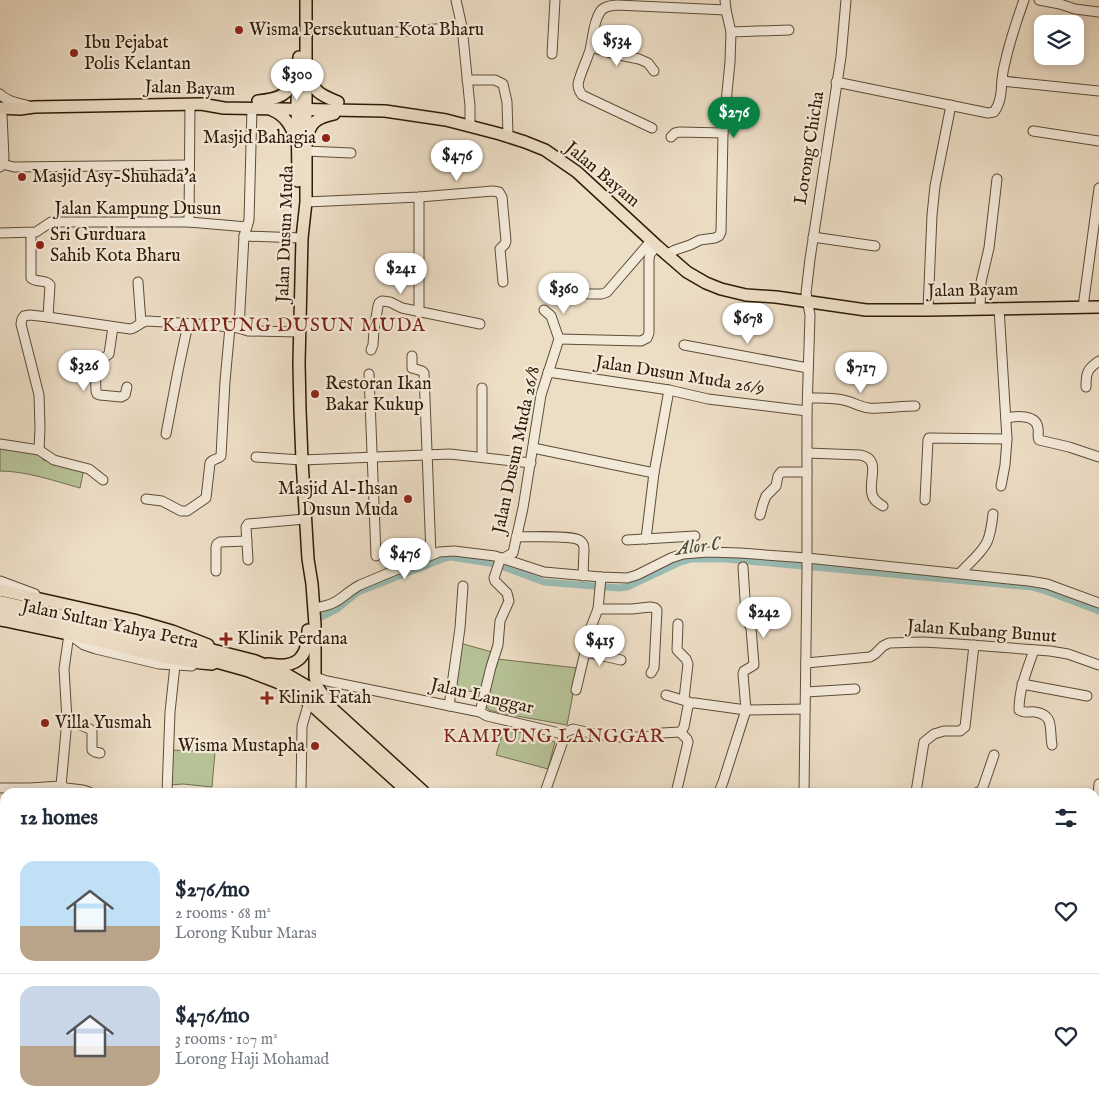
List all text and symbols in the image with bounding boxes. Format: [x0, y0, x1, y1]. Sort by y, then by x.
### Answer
map controls [1034, 15, 1084, 65]
button: layers [1034, 15, 1084, 65]
place label: Wisma Persekutuan Kota Bharu [249, 19, 484, 42]
marker: Wisma Persekutuan Kota Bharu [233, 24, 245, 36]
pin: $534 [587, 24, 647, 67]
text: $534 [603, 31, 631, 51]
place label: Ibu Pejabat Polis Kelantan [84, 32, 191, 76]
marker: Ibu Pejabat Polis Kelantan [68, 47, 80, 59]
pin: $300 [267, 58, 327, 101]
text: $300 [282, 65, 312, 85]
street label: Jalan Bayam [142, 76, 236, 102]
street label: Lorong Chicha [790, 89, 830, 206]
pin: $276 [704, 96, 764, 139]
text: $276 [719, 103, 749, 123]
place label: Masjid Bahagia [203, 127, 316, 150]
marker: Masjid Bahagia [320, 132, 332, 144]
street label: Jalan Bayam [558, 136, 644, 213]
pin: $476 [427, 140, 487, 182]
text: $476 [442, 146, 472, 166]
street label: Jalan Dusun Muda [272, 165, 300, 305]
place label: Masjid Asy-Shuhada'a [32, 166, 197, 189]
marker: Masjid Asy-Shuhada'a [16, 171, 28, 183]
street label: Jalan Kampung Dusun [53, 198, 222, 221]
place label: Sri Gurduara Sahib Kota Bharu [50, 224, 181, 268]
marker: Sri Gurduara Sahib Kota Bharu [34, 239, 46, 251]
pin: $241 [371, 252, 431, 295]
text: $241 [386, 259, 416, 279]
pin: $360 [534, 272, 594, 315]
text: $360 [549, 279, 579, 299]
street label: Jalan Bayam [925, 279, 1019, 303]
pin: $678 [718, 302, 778, 345]
text: $678 [733, 309, 763, 329]
district label: KAMPUNG DUSUN MUDA [162, 314, 426, 338]
pin: $326 [54, 350, 114, 392]
street label: Jalan Dusun Muda 26/9 [592, 351, 766, 401]
pin: $717 [831, 352, 891, 394]
text: $326 [69, 356, 99, 376]
text: $717 [846, 358, 876, 378]
street label: Jalan Dusun Muda 26/8 [488, 364, 546, 538]
place label: Restoran Ikan Bakar Kukup [325, 373, 432, 417]
marker: Restoran Ikan Bakar Kukup [309, 388, 321, 400]
place label: Masjid Al-Ihsan Dusun Muda [278, 478, 398, 522]
marker: Masjid Al-Ihsan Dusun Muda [402, 493, 414, 505]
water label: Alor C [672, 532, 724, 562]
pin: $476 [375, 538, 435, 580]
text: $476 [390, 544, 420, 564]
street label: Jalan Sultan Yahya Petra [18, 595, 201, 655]
pin: $242 [734, 596, 794, 639]
text: $242 [748, 603, 780, 623]
street label: Jalan Kubang Bunut [904, 615, 1058, 649]
pin: $415 [570, 624, 630, 667]
place label: Klinik Perdana [237, 628, 348, 651]
text: $415 [586, 631, 614, 651]
marker: Klinik Perdana [219, 632, 233, 646]
street label: Jalan Langgar [426, 674, 536, 720]
place label: Klinik Fatah [278, 687, 372, 710]
marker: Klinik Fatah [260, 691, 274, 705]
place label: Villa Yusmah [54, 712, 152, 735]
marker: Villa Yusmah [39, 717, 51, 729]
district label: KAMPUNG LANGGAR [443, 725, 665, 749]
place label: Wisma Mustapha [178, 735, 305, 758]
marker: Wisma Mustapha [309, 740, 321, 752]
icon: filters [1052, 804, 1080, 832]
text: 12 homes [20, 805, 98, 832]
text: $276/mo [175, 877, 250, 904]
icon: home [60, 881, 120, 941]
icon: heart [1052, 897, 1080, 925]
text: 2 rooms · 68 m² [175, 904, 271, 924]
text: Lorong Kubur Maras [175, 924, 317, 944]
text: $476/mo [175, 1003, 250, 1030]
icon: home [60, 1006, 120, 1066]
icon: heart [1052, 1022, 1080, 1050]
text: 3 rooms · 107 m² [175, 1030, 278, 1050]
text: Lorong Haji Mohamad [175, 1050, 329, 1070]

